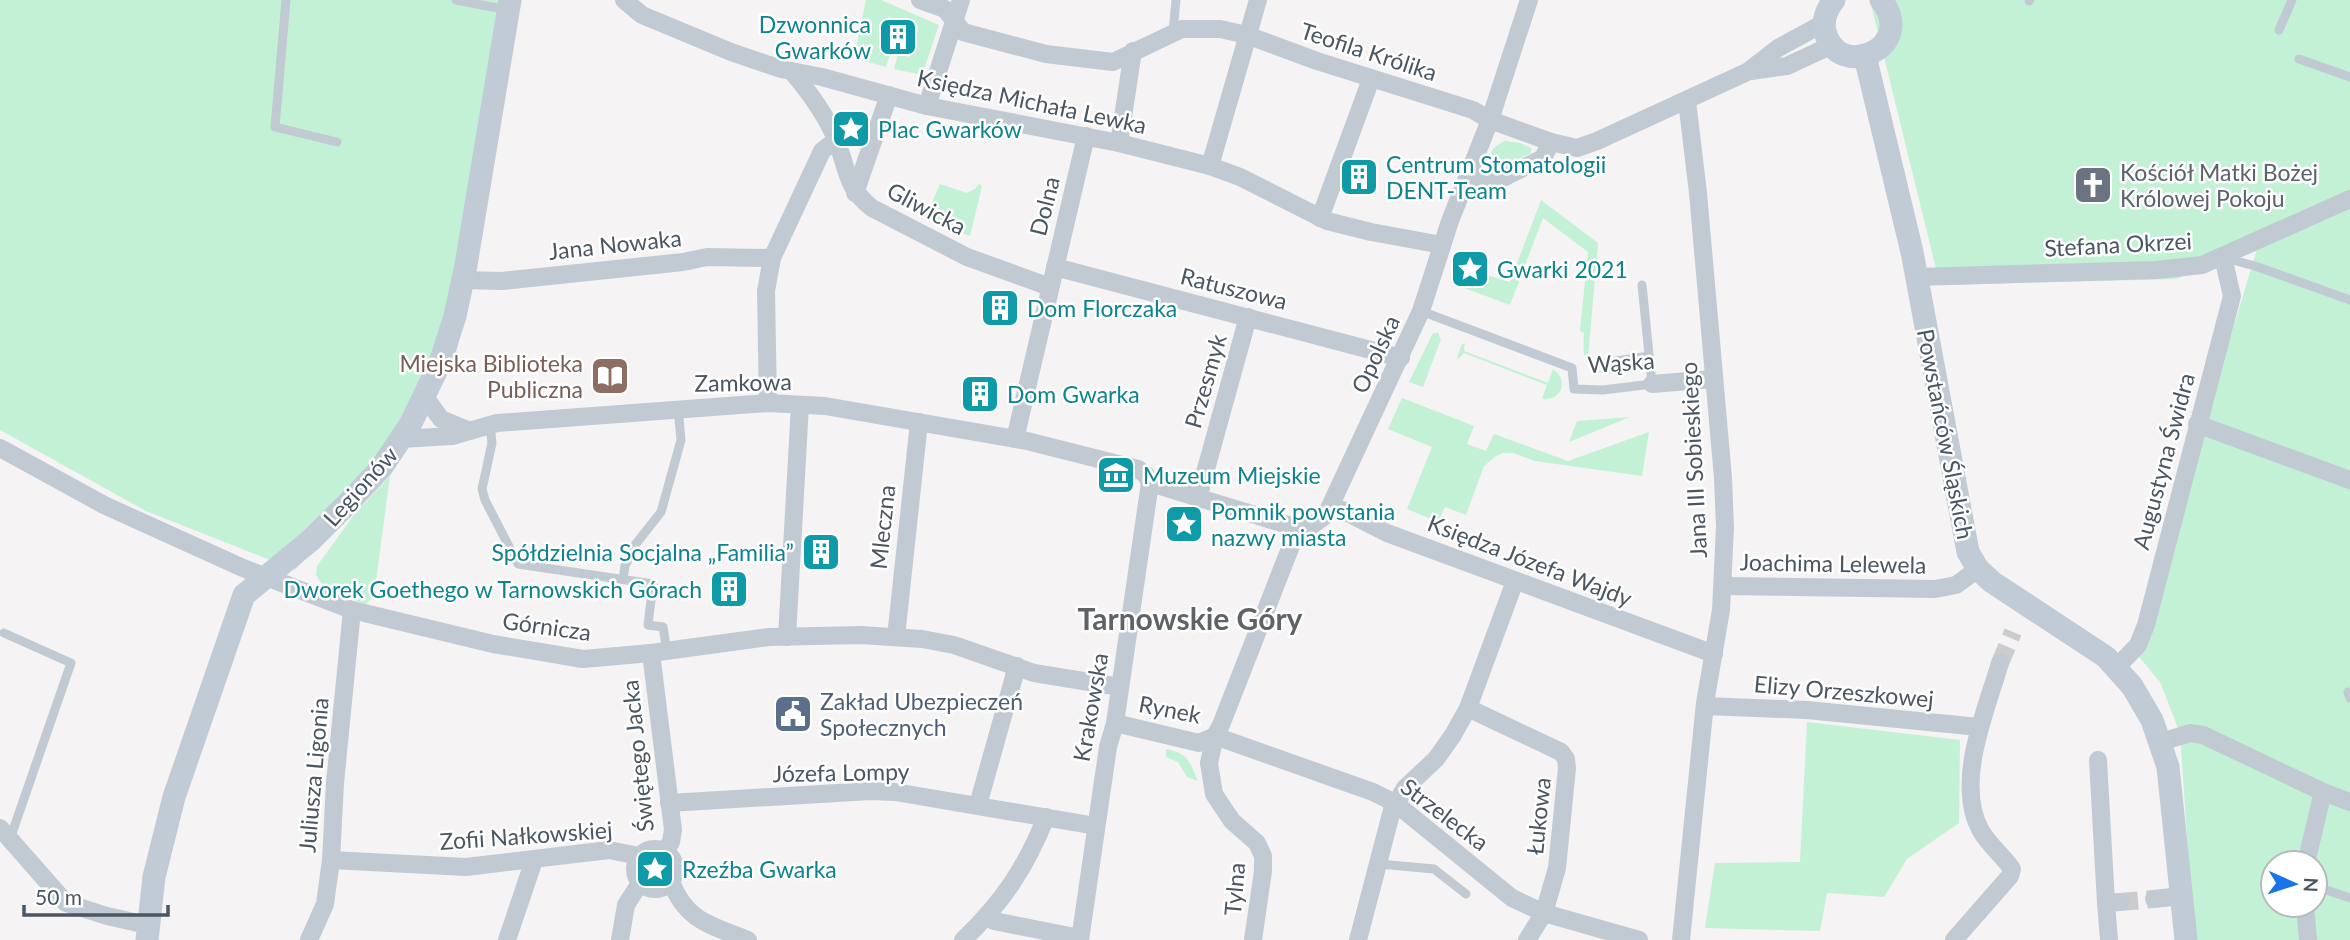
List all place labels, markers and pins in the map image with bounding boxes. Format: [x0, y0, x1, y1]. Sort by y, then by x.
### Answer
place label: Dzwonnica Gwarków [759, 10, 871, 64]
building icon: Dzwonnica Gwarków [877, 16, 919, 58]
place icon: Plac Gwarków [830, 108, 872, 150]
place label: Plac Gwarków [878, 115, 1022, 143]
place label: Centrum Stomatologii DENT-Team [1386, 150, 1606, 204]
building icon: Centrum Stomatologii DENT-Team [1338, 156, 1380, 198]
place label: Kościół Matki Bożej Królowej Pokoju [2120, 158, 2318, 212]
church icon: Kościół Matki Bożej Królowej Pokoju [2072, 164, 2114, 206]
place icon: Gwarki 2021 [1449, 248, 1491, 290]
place label: Gwarki 2021 [1497, 255, 1628, 283]
building icon: Dom Florczaka [979, 287, 1021, 329]
place label: Dom Florczaka [1027, 294, 1177, 322]
place label: Miejska Biblioteka Publiczna [399, 349, 583, 403]
library icon: Miejska Biblioteka Publiczna [589, 355, 631, 397]
building icon: Dom Gwarka [959, 373, 1001, 415]
place label: Dom Gwarka [1007, 380, 1140, 408]
museum icon: Muzeum Miejskie [1095, 454, 1137, 496]
place label: Muzeum Miejskie [1143, 461, 1321, 489]
place label: Pomnik powstania nazwy miasta [1211, 497, 1395, 551]
place icon: Pomnik powstania nazwy miasta [1163, 503, 1205, 545]
building icon: Spółdzielnia Socjalna „Familia” [800, 531, 842, 573]
place label: Spółdzielnia Socjalna „Familia” [492, 538, 794, 566]
building icon: Dworek Goethego w Tarnowskich Górach [708, 568, 750, 610]
place label: Dworek Goethego w Tarnowskich Górach [283, 575, 702, 603]
place label: Zakład Ubezpieczeń Społecznych [820, 687, 1023, 741]
public building icon: Zakład Ubezpieczeń Społecznych [772, 693, 814, 735]
place icon: Rzeźba Gwarka [634, 848, 676, 890]
place label: Rzeźba Gwarka [682, 855, 837, 883]

